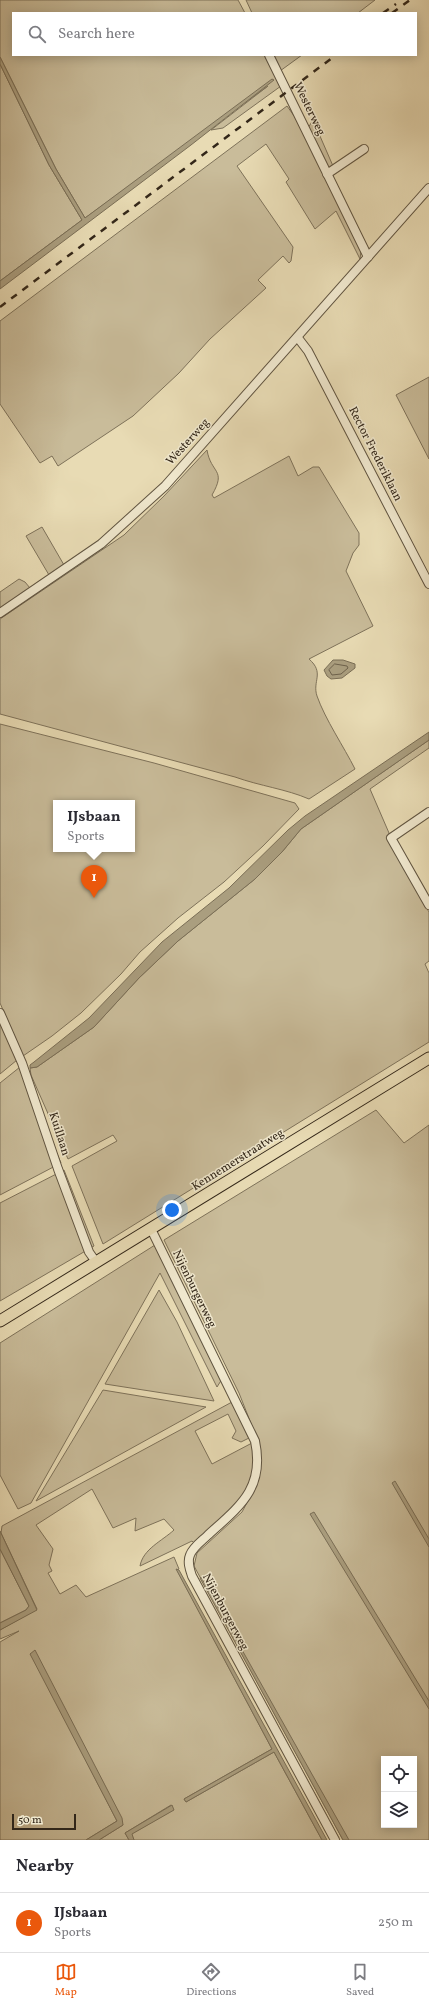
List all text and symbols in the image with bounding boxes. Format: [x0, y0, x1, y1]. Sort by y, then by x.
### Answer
search box [12, 12, 417, 56]
icon: search [26, 23, 48, 45]
text: Search here [58, 24, 135, 45]
street label: Westerweg [289, 80, 329, 138]
street label: Rector Frederiklaan [344, 404, 406, 504]
street label: Westerweg [163, 415, 213, 469]
popup [53, 800, 135, 852]
text: IJsbaan [67, 807, 121, 828]
text: Sports [67, 828, 104, 846]
pin: 1 [81, 865, 107, 898]
street label: Kuillaan [44, 1110, 74, 1158]
street label: Kennemerstraatweg [189, 1125, 287, 1195]
your location [162, 1200, 182, 1220]
street label: Nijenburgerweg [168, 1247, 220, 1331]
street label: Nijenburgerweg [198, 1571, 252, 1653]
map controls [381, 1756, 417, 1828]
button: locate [381, 1756, 417, 1792]
button: layers [381, 1792, 417, 1828]
scale bar [12, 1812, 76, 1831]
text: 50 m [18, 1813, 42, 1828]
text: Nearby [16, 1855, 74, 1878]
text: IJsbaan [54, 1903, 107, 1924]
text: 1 [26, 1914, 32, 1932]
text: 250 m [378, 1914, 413, 1932]
text: Sports [54, 1924, 91, 1942]
tab: Map [55, 1961, 77, 2000]
tab: Directions [186, 1961, 237, 2000]
tab: Saved [346, 1961, 374, 2000]

